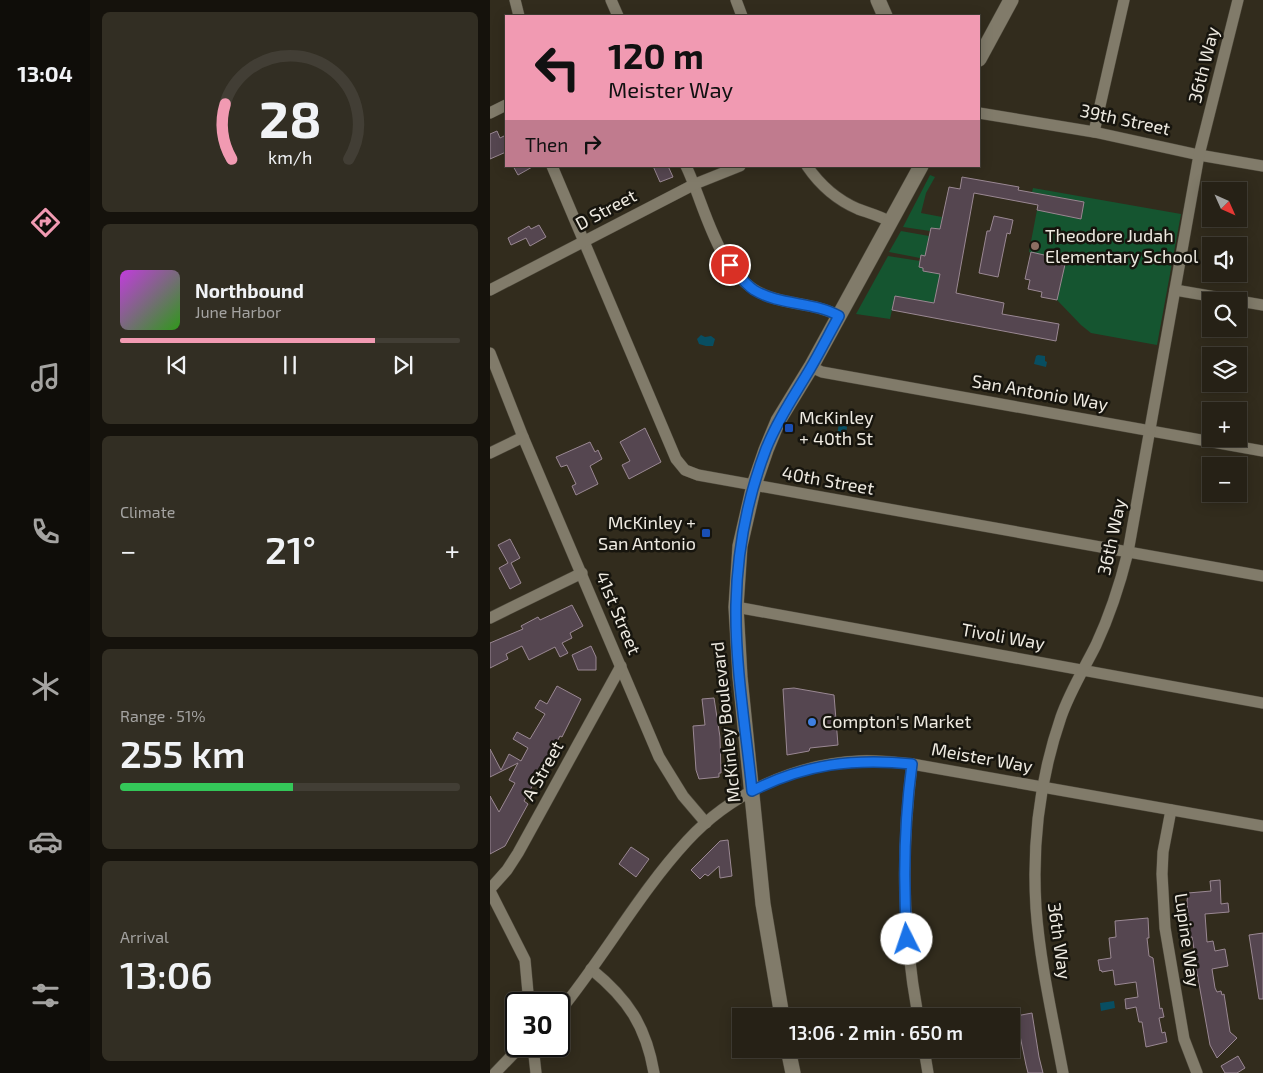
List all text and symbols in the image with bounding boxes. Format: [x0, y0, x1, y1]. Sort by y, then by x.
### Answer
street label: 36th Way [1183, 24, 1223, 105]
text: 120 m [608, 34, 704, 76]
icon: left [525, 35, 590, 100]
text: 13:04 [17, 60, 73, 86]
text: Meister Way [608, 76, 733, 102]
text: 28 [259, 86, 321, 148]
street label: 39th Street [1078, 99, 1172, 139]
icon: right [578, 130, 606, 158]
text: Then [525, 133, 568, 156]
text: km/h [268, 146, 312, 168]
north arrow [1202, 182, 1248, 228]
map controls [1202, 182, 1247, 502]
street label: D Street [571, 184, 640, 234]
icon: directions [28, 205, 63, 240]
place label: Theodore Judah Elementary School [1045, 224, 1199, 267]
button: sound [1202, 237, 1247, 282]
marker: Theodore Judah Elementary School [1029, 240, 1041, 252]
pin [709, 244, 751, 286]
icon: arrive [716, 251, 744, 279]
text: Northbound [195, 279, 304, 302]
button: search [1202, 292, 1247, 337]
text: June Harbor [195, 302, 282, 321]
button: layers [1202, 347, 1247, 392]
icon: previous [163, 351, 191, 379]
icon: pause [276, 351, 304, 379]
icon: next [389, 351, 417, 379]
icon: music [28, 360, 63, 395]
street label: San Antonio Way [970, 369, 1110, 415]
button: + [1202, 402, 1247, 447]
place label: McKinley + 40th St [799, 406, 874, 449]
marker: McKinley + 40th St [783, 422, 795, 434]
button: − [1202, 457, 1247, 502]
street label: 40th Street [780, 461, 876, 499]
street label: 36th Way [1092, 496, 1130, 577]
text: Climate [120, 502, 175, 521]
place label: McKinley + San Antonio [598, 511, 696, 554]
icon: phone [28, 514, 63, 549]
text: 21° [265, 526, 316, 572]
marker: McKinley + San Antonio [700, 527, 712, 539]
text: − [120, 533, 136, 567]
text: + [445, 533, 460, 567]
street label: 41st Street [592, 568, 646, 658]
street label: Tivoli Way [960, 618, 1047, 654]
street label: McKinley Boulevard [706, 641, 744, 804]
icon: climate [28, 669, 63, 704]
text: Range · 51% [120, 706, 206, 725]
place label: Compton's Market [822, 710, 971, 732]
marker: Compton's Market [806, 716, 818, 728]
text: 255 km [120, 730, 245, 776]
street label: A Street [517, 737, 568, 804]
street label: Meister Way [930, 737, 1035, 777]
icon: car [28, 824, 63, 859]
street label: Lupine Way [1171, 892, 1206, 989]
street label: 36th Way [1044, 901, 1076, 981]
position arrow [880, 912, 932, 964]
text: Arrival [120, 927, 169, 946]
text: 13:06 [120, 951, 212, 997]
icon: filters [28, 978, 63, 1013]
speed limit sign: 30 [505, 992, 570, 1057]
text: 13:06 · 2 min · 650 m [789, 1021, 963, 1044]

